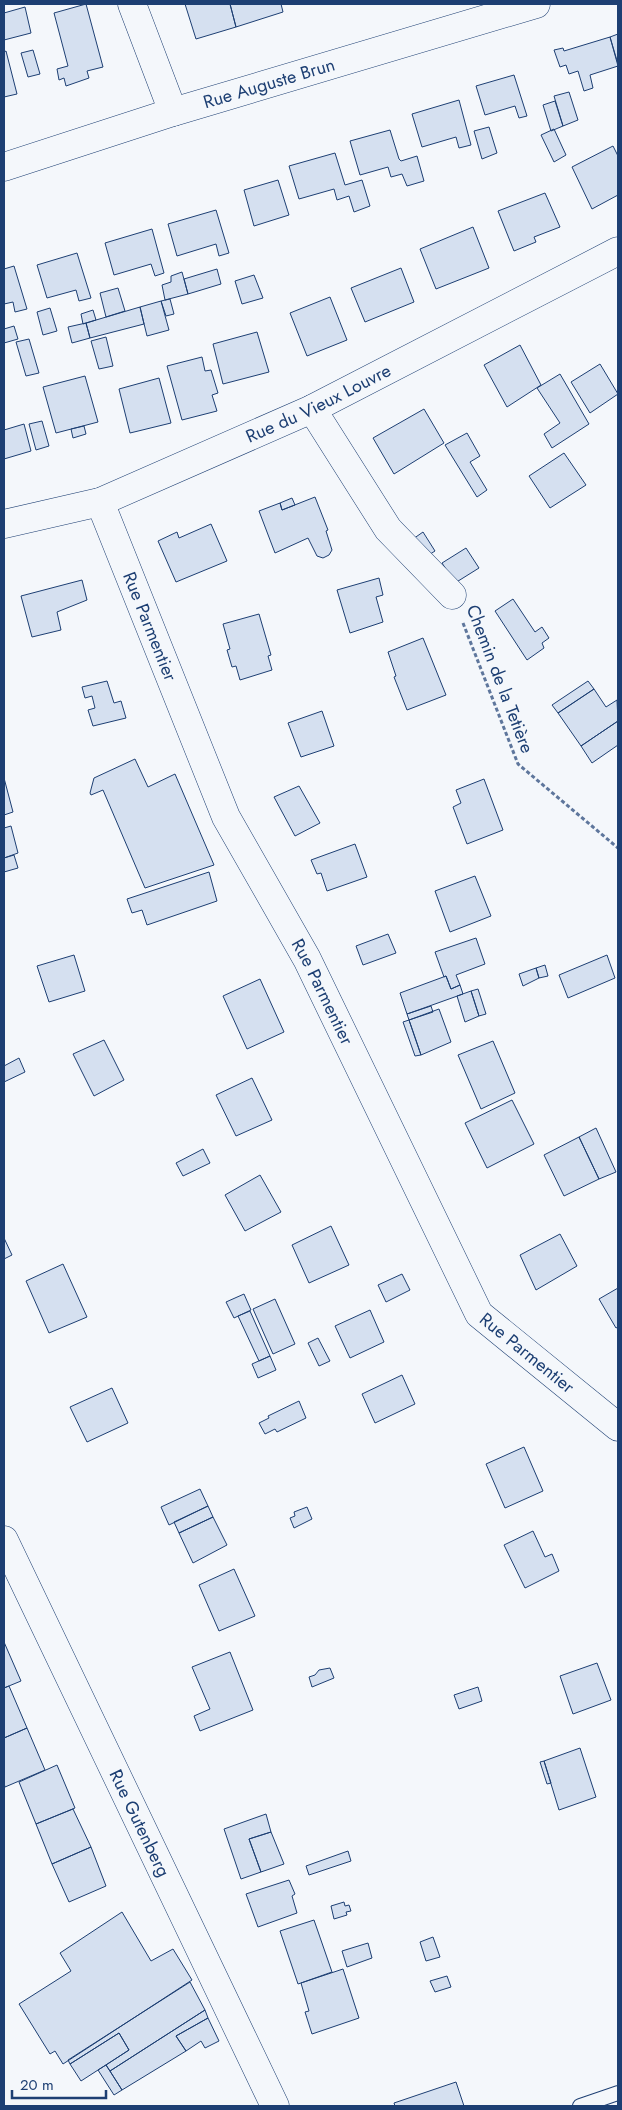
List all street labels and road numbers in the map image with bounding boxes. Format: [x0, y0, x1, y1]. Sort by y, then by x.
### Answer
street label: Rue Auguste Brun [200, 52, 338, 115]
street label: Rue du Vieux Louvre [242, 357, 395, 449]
street label: Rue Parmentier [116, 568, 184, 686]
street label: Chemin de la Tetière [460, 601, 540, 757]
street label: Rue Parmentier [285, 934, 360, 1050]
street label: Rue Parmentier [474, 1306, 581, 1400]
street label: Rue Gutenberg [103, 1765, 176, 1881]

